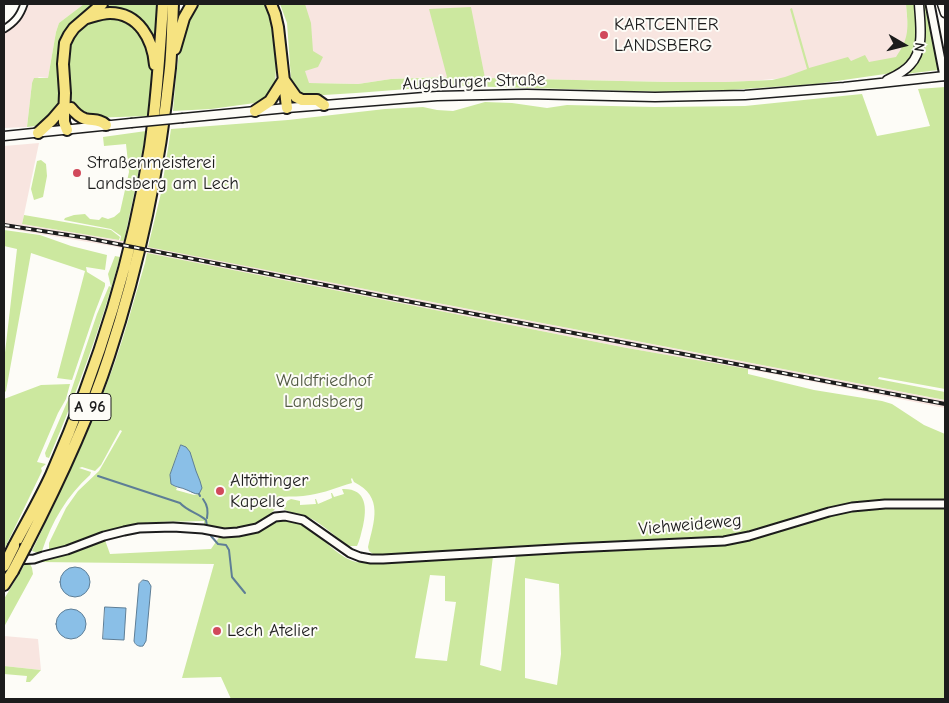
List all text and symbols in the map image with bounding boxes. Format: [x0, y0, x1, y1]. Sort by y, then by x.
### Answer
place label: KARTCENTER LANDSBERG [614, 14, 718, 56]
north arrow [879, 20, 929, 70]
marker: KARTCENTER LANDSBERG [598, 29, 610, 41]
text: N [910, 41, 928, 53]
street label: Augsburger Straße [402, 69, 546, 95]
place label: Straßenmeisterei Landsberg am Lech [87, 152, 239, 194]
marker: Straßenmeisterei Landsberg am Lech [71, 167, 83, 179]
park label: Waldfriedhof Landsberg [276, 370, 372, 412]
road number: A 96 [69, 394, 111, 421]
place label: Altöttinger Kapelle [230, 470, 308, 512]
marker: Altöttinger Kapelle [214, 485, 226, 497]
street label: Viehweideweg [638, 510, 742, 540]
place label: Lech Atelier [227, 620, 317, 642]
marker: Lech Atelier [211, 625, 223, 637]

